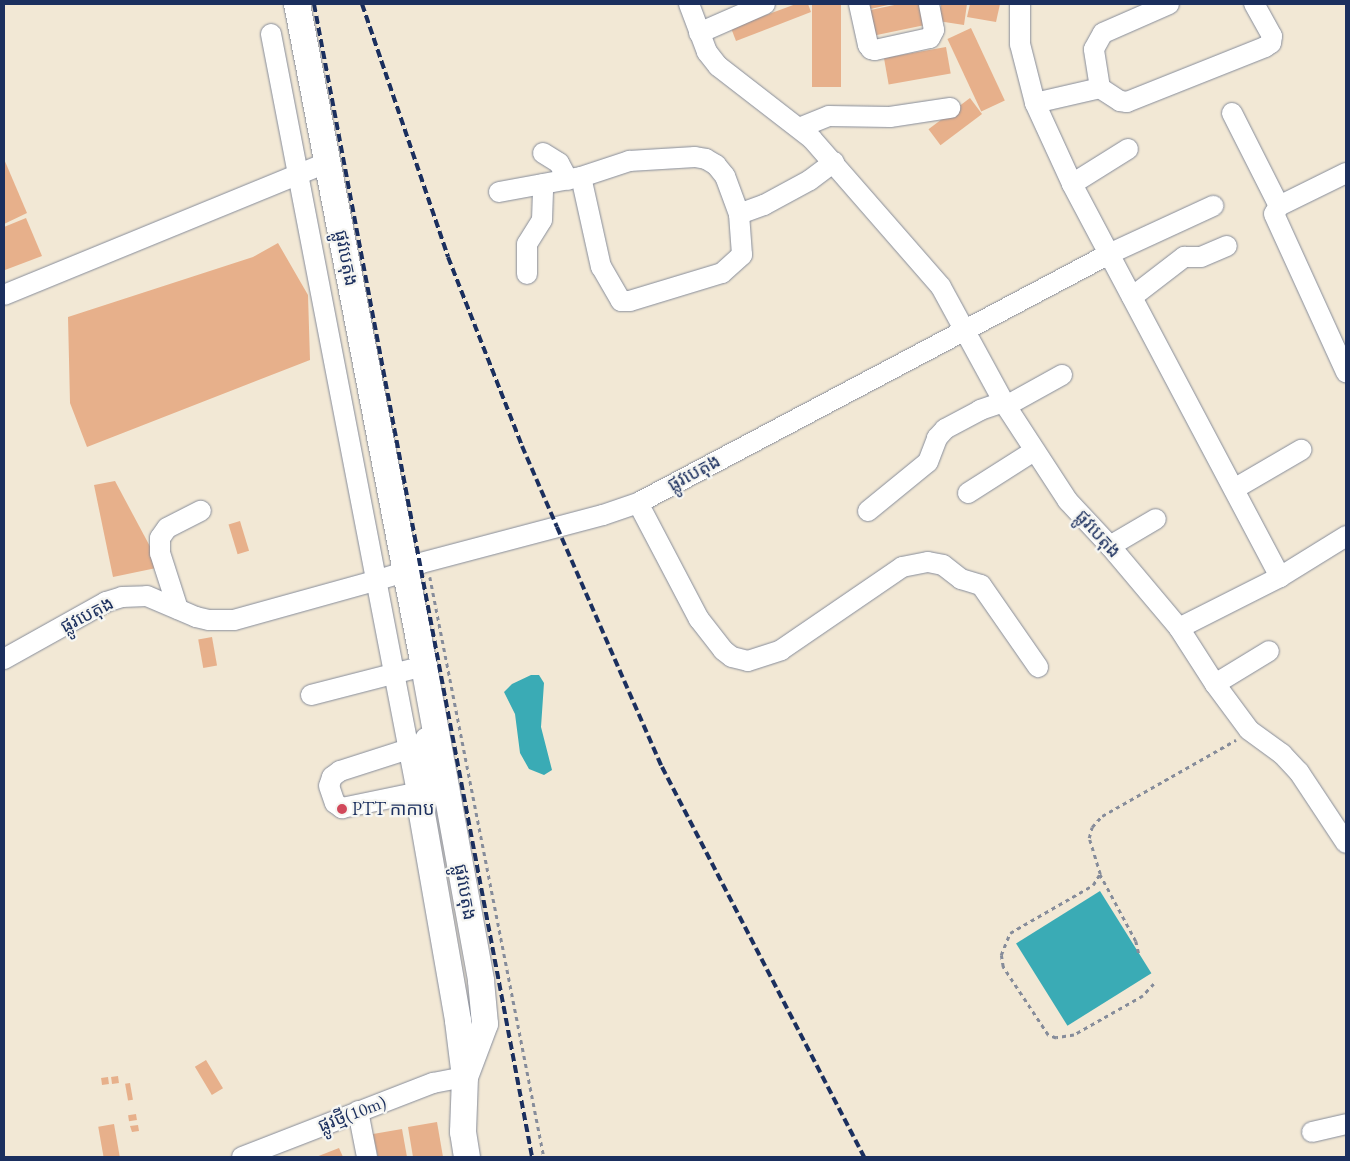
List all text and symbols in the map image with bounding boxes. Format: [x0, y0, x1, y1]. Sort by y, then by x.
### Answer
street label: ផ្លូវបេតុង [330, 228, 362, 288]
street label: ផ្លូវបេតុង [664, 450, 724, 496]
street label: ផ្លូវបេតុង [1071, 506, 1125, 562]
street label: ផ្លូវបេតុង [57, 592, 117, 638]
place label: PTT កាកាប [352, 798, 434, 820]
marker: PTT កាកាប [336, 803, 348, 815]
street label: ផ្លូវបេតុង [449, 862, 481, 922]
street label: ផ្លូវថ្មី(10m) [315, 1091, 389, 1137]

